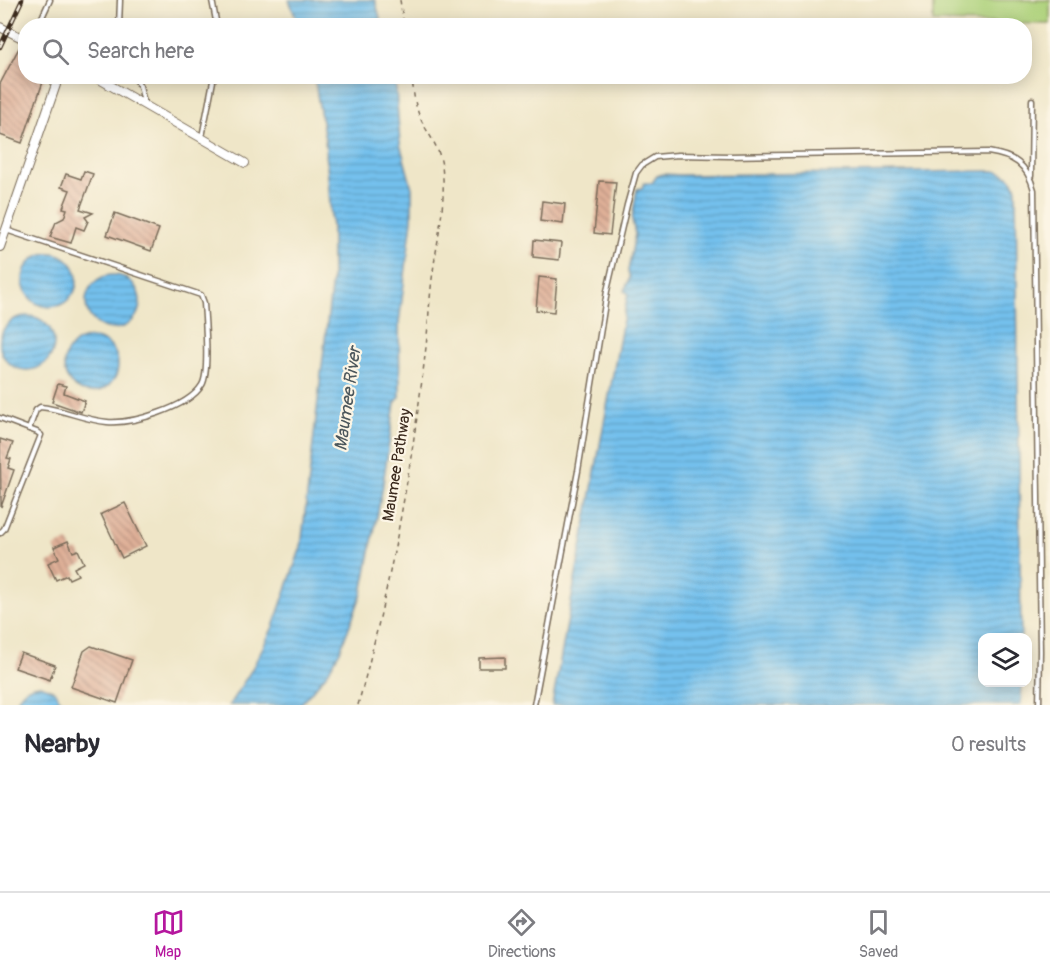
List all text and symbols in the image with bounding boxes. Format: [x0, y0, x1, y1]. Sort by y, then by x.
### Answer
search box [18, 18, 1032, 84]
icon: search [39, 35, 72, 68]
text: Search here [87, 37, 194, 65]
water label: Maumee River [329, 343, 367, 452]
street label: Maumee Pathway [378, 407, 416, 523]
map controls [978, 633, 1032, 687]
button: layers [978, 633, 1032, 687]
text: Nearby [24, 728, 100, 760]
text: 0 results [951, 732, 1026, 757]
tab: Map [152, 906, 185, 962]
tab: Directions [488, 906, 556, 962]
tab: Saved [859, 906, 898, 962]

